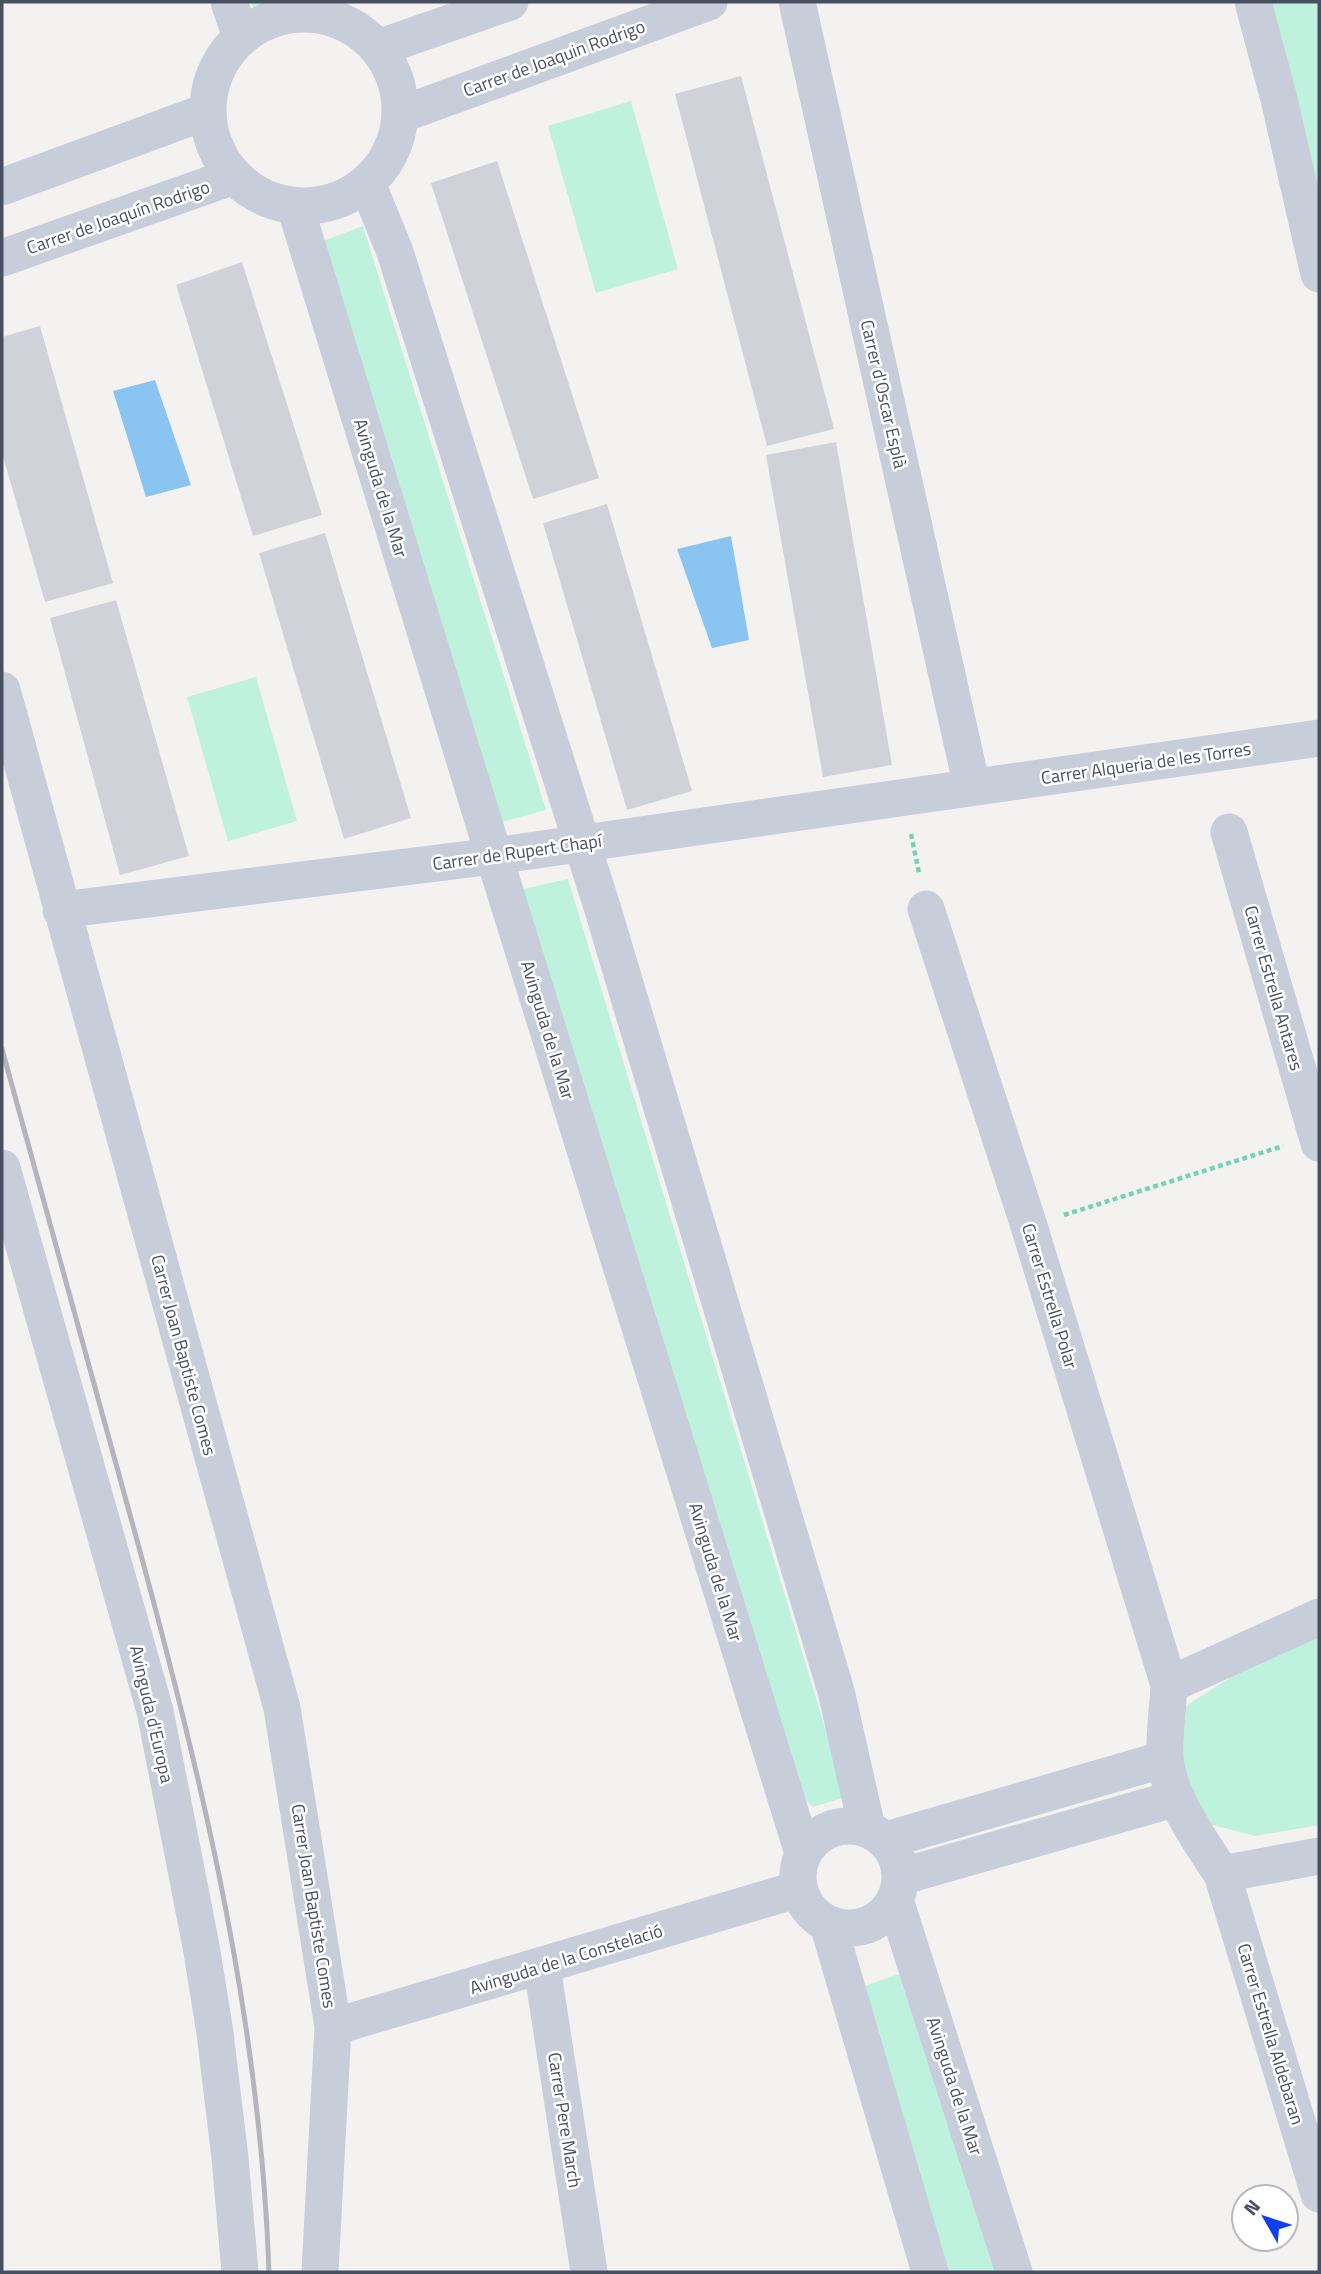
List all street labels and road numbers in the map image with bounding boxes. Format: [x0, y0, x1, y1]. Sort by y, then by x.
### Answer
street label: Carrer de Joaquin Rodrigo [459, 12, 649, 104]
street label: Carrer de Joaquín Rodrigo [23, 173, 213, 261]
street label: Carrer d'Oscar Esplà [854, 317, 914, 471]
street label: Avinguda de la Mar [347, 415, 415, 561]
street label: Carrer Alqueria de les Torres [1039, 735, 1253, 791]
street label: Carrer de Rupert Chapí [431, 826, 605, 877]
street label: Carrer Estrella Antares [1238, 902, 1310, 1074]
street label: Avinguda de la Mar [514, 957, 582, 1103]
street label: Carrer Estrella Polar [1015, 1220, 1085, 1372]
street label: Carrer Joan Baptiste Comes [144, 1252, 224, 1458]
street label: Avinguda de la Mar [682, 1499, 750, 1645]
street label: Avinguda d'Europa [123, 1642, 181, 1786]
street label: Carrer Joan Baptiste Comes [284, 1802, 344, 2010]
street label: Avinguda de la Constelació [466, 1917, 666, 2001]
street label: Carrer Estrella Aldebaran [1231, 1940, 1311, 2128]
street label: Avinguda de la Mar [920, 2013, 990, 2159]
street label: Carrer Pere March [541, 2050, 589, 2190]

